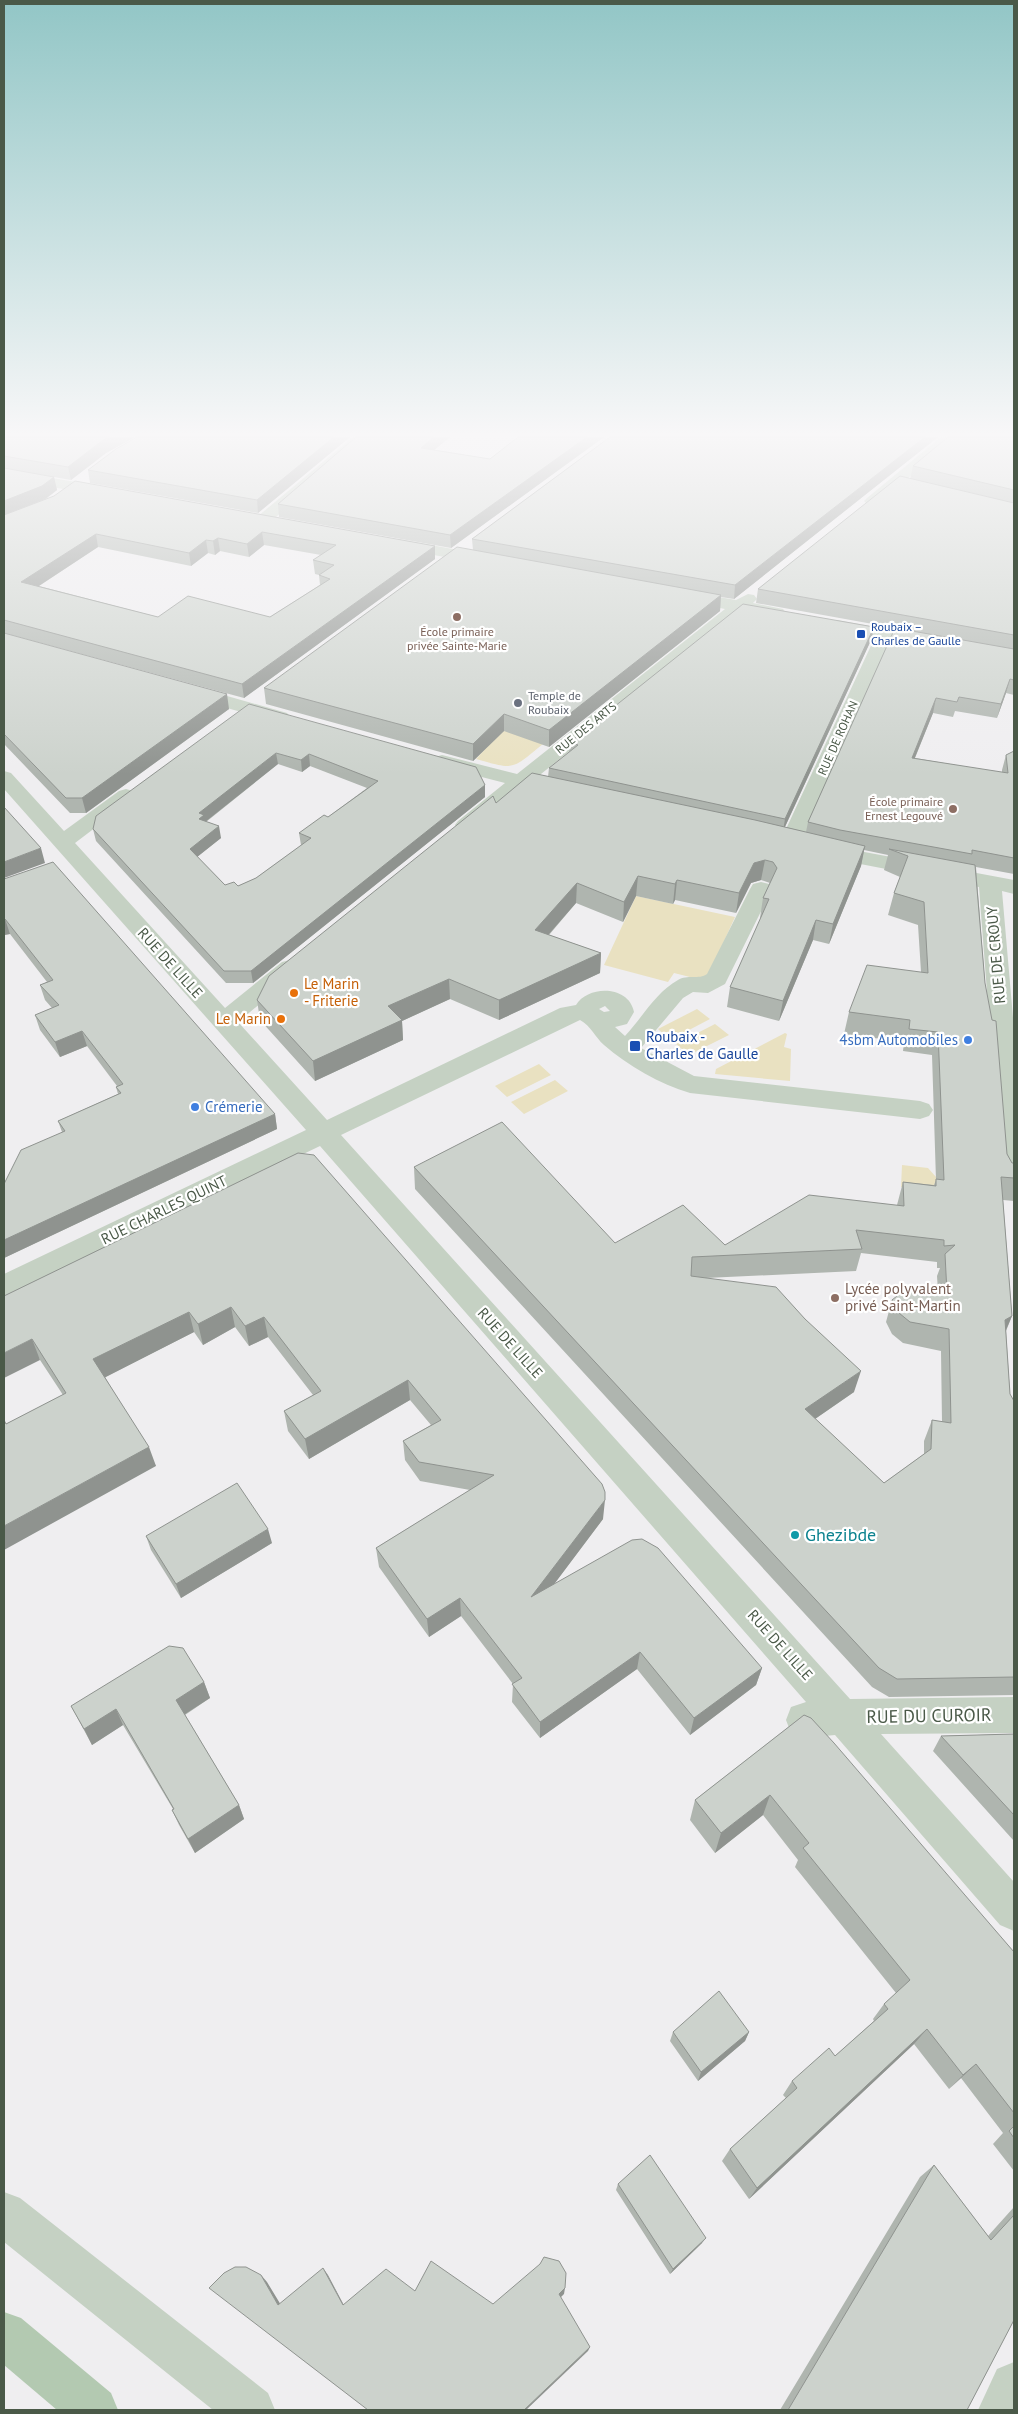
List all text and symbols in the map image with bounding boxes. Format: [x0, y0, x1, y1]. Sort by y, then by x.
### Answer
marker: École primaire privée Sainte-Marie [451, 611, 463, 623]
place label: Roubaix – Charles de Gaulle [871, 619, 961, 648]
place label: École primaire privée Sainte-Marie [407, 624, 507, 653]
marker: Roubaix – Charles de Gaulle [855, 628, 867, 640]
place label: Temple de Roubaix [528, 688, 581, 717]
marker: Temple de Roubaix [512, 697, 524, 709]
street label: RUE DES ARTS [552, 698, 619, 757]
street label: RUE DE ROHAN [814, 698, 861, 777]
place label: École primaire Ernest Legouvé [865, 794, 943, 823]
marker: École primaire Ernest Legouvé [947, 803, 959, 815]
street label: RUE DE CROUY [982, 905, 1009, 1005]
street label: RUE DE LILLE [134, 924, 207, 1002]
place label: Le Marin - Friterie [304, 974, 359, 1010]
marker: Le Marin - Friterie [288, 987, 300, 999]
place label: Le Marin [216, 1009, 271, 1028]
marker: Le Marin [275, 1013, 287, 1025]
place label: Roubaix - Charles de Gaulle [646, 1027, 758, 1063]
place label: 4sbm Automobiles [839, 1030, 958, 1049]
marker: 4sbm Automobiles [962, 1034, 974, 1046]
marker: Roubaix - Charles de Gaulle [628, 1039, 642, 1053]
place label: Crémerie [205, 1097, 263, 1116]
marker: Crémerie [189, 1101, 201, 1113]
street label: RUE CHARLES QUINT [98, 1171, 230, 1248]
place label: Lycée polyvalent privé Saint-Martin [845, 1279, 961, 1315]
marker: Lycée polyvalent privé Saint-Martin [829, 1292, 841, 1304]
street label: RUE DE LILLE [474, 1304, 547, 1382]
place label: Ghezibde [805, 1523, 876, 1546]
marker: Ghezibde [789, 1529, 801, 1541]
street label: RUE DE LILLE [744, 1606, 817, 1684]
street label: RUE DU CUROIR [866, 1703, 992, 1728]

